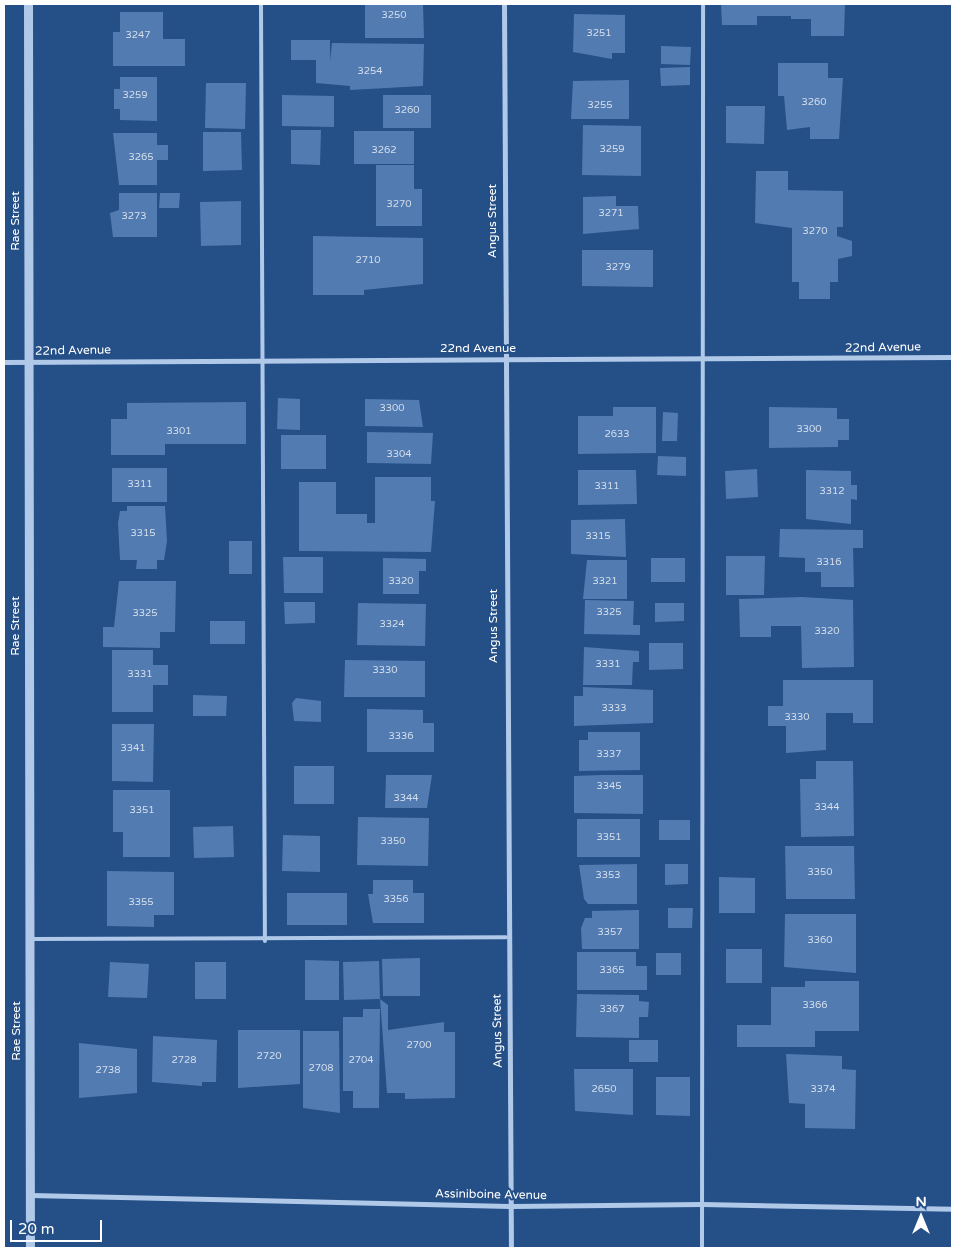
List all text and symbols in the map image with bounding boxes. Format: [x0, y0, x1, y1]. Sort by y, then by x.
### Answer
house number: 3250 [381, 10, 407, 22]
house number: 3251 [586, 28, 612, 40]
house number: 3247 [125, 30, 151, 42]
house number: 3254 [357, 66, 383, 78]
house number: 3259 [122, 90, 148, 102]
house number: 3260 [801, 97, 827, 109]
house number: 3255 [587, 100, 613, 112]
house number: 3260 [394, 105, 420, 117]
house number: 3259 [599, 144, 625, 156]
house number: 3262 [371, 145, 397, 157]
house number: 3265 [128, 152, 154, 164]
street label: Angus Street [486, 184, 500, 258]
street label: Rae Street [9, 191, 23, 251]
house number: 3270 [386, 199, 412, 211]
house number: 3271 [598, 208, 624, 220]
house number: 3273 [121, 211, 147, 223]
house number: 3270 [802, 226, 828, 238]
house number: 2710 [355, 255, 381, 267]
house number: 3279 [605, 262, 631, 274]
street label: 22nd Avenue [845, 340, 921, 356]
street label: 22nd Avenue [440, 342, 516, 356]
street label: 22nd Avenue [35, 343, 111, 359]
house number: 3300 [379, 403, 405, 415]
house number: 3300 [796, 424, 822, 436]
house number: 3301 [166, 426, 192, 438]
house number: 2633 [604, 429, 630, 441]
house number: 3304 [386, 449, 412, 461]
house number: 3311 [127, 479, 153, 491]
house number: 3311 [594, 481, 620, 493]
house number: 3312 [819, 486, 845, 498]
house number: 3315 [130, 528, 156, 540]
house number: 3315 [585, 531, 611, 543]
house number: 3316 [816, 557, 842, 569]
house number: 3320 [388, 576, 414, 588]
house number: 3321 [592, 576, 618, 588]
street label: Angus Street [487, 589, 501, 663]
street label: Rae Street [9, 596, 23, 656]
house number: 3325 [596, 607, 622, 619]
house number: 3325 [132, 608, 158, 620]
house number: 3324 [379, 619, 405, 631]
house number: 3320 [814, 626, 840, 638]
house number: 3331 [595, 659, 621, 671]
house number: 3330 [372, 665, 398, 677]
house number: 3331 [127, 669, 153, 681]
house number: 3333 [601, 703, 627, 715]
house number: 3330 [784, 712, 810, 724]
house number: 3336 [388, 731, 414, 743]
house number: 3341 [120, 743, 146, 755]
house number: 3337 [596, 749, 622, 761]
house number: 3345 [596, 781, 622, 793]
house number: 3344 [393, 793, 419, 805]
house number: 3344 [814, 802, 840, 814]
house number: 3351 [129, 805, 155, 817]
house number: 3351 [596, 832, 622, 844]
house number: 3350 [380, 836, 406, 848]
house number: 3350 [807, 867, 833, 879]
house number: 3353 [595, 870, 621, 882]
house number: 3356 [383, 894, 409, 906]
house number: 3355 [128, 897, 154, 909]
house number: 3357 [597, 927, 623, 939]
house number: 3360 [807, 935, 833, 947]
house number: 3365 [599, 965, 625, 977]
street label: Angus Street [490, 994, 506, 1068]
house number: 3366 [802, 1000, 828, 1012]
street label: Rae Street [10, 1001, 24, 1061]
house number: 3367 [599, 1004, 625, 1016]
house number: 2700 [406, 1040, 432, 1052]
house number: 2720 [256, 1051, 282, 1063]
house number: 2728 [171, 1055, 197, 1067]
house number: 2704 [348, 1055, 374, 1067]
house number: 2708 [308, 1063, 334, 1075]
house number: 2738 [95, 1065, 121, 1077]
house number: 2650 [591, 1084, 617, 1096]
house number: 3374 [810, 1084, 836, 1096]
street label: Assiniboine Avenue [435, 1187, 547, 1203]
north arrow [896, 1192, 946, 1242]
text: N [915, 1193, 927, 1210]
scale bar [12, 1210, 105, 1242]
text: 20 m [18, 1220, 55, 1238]

